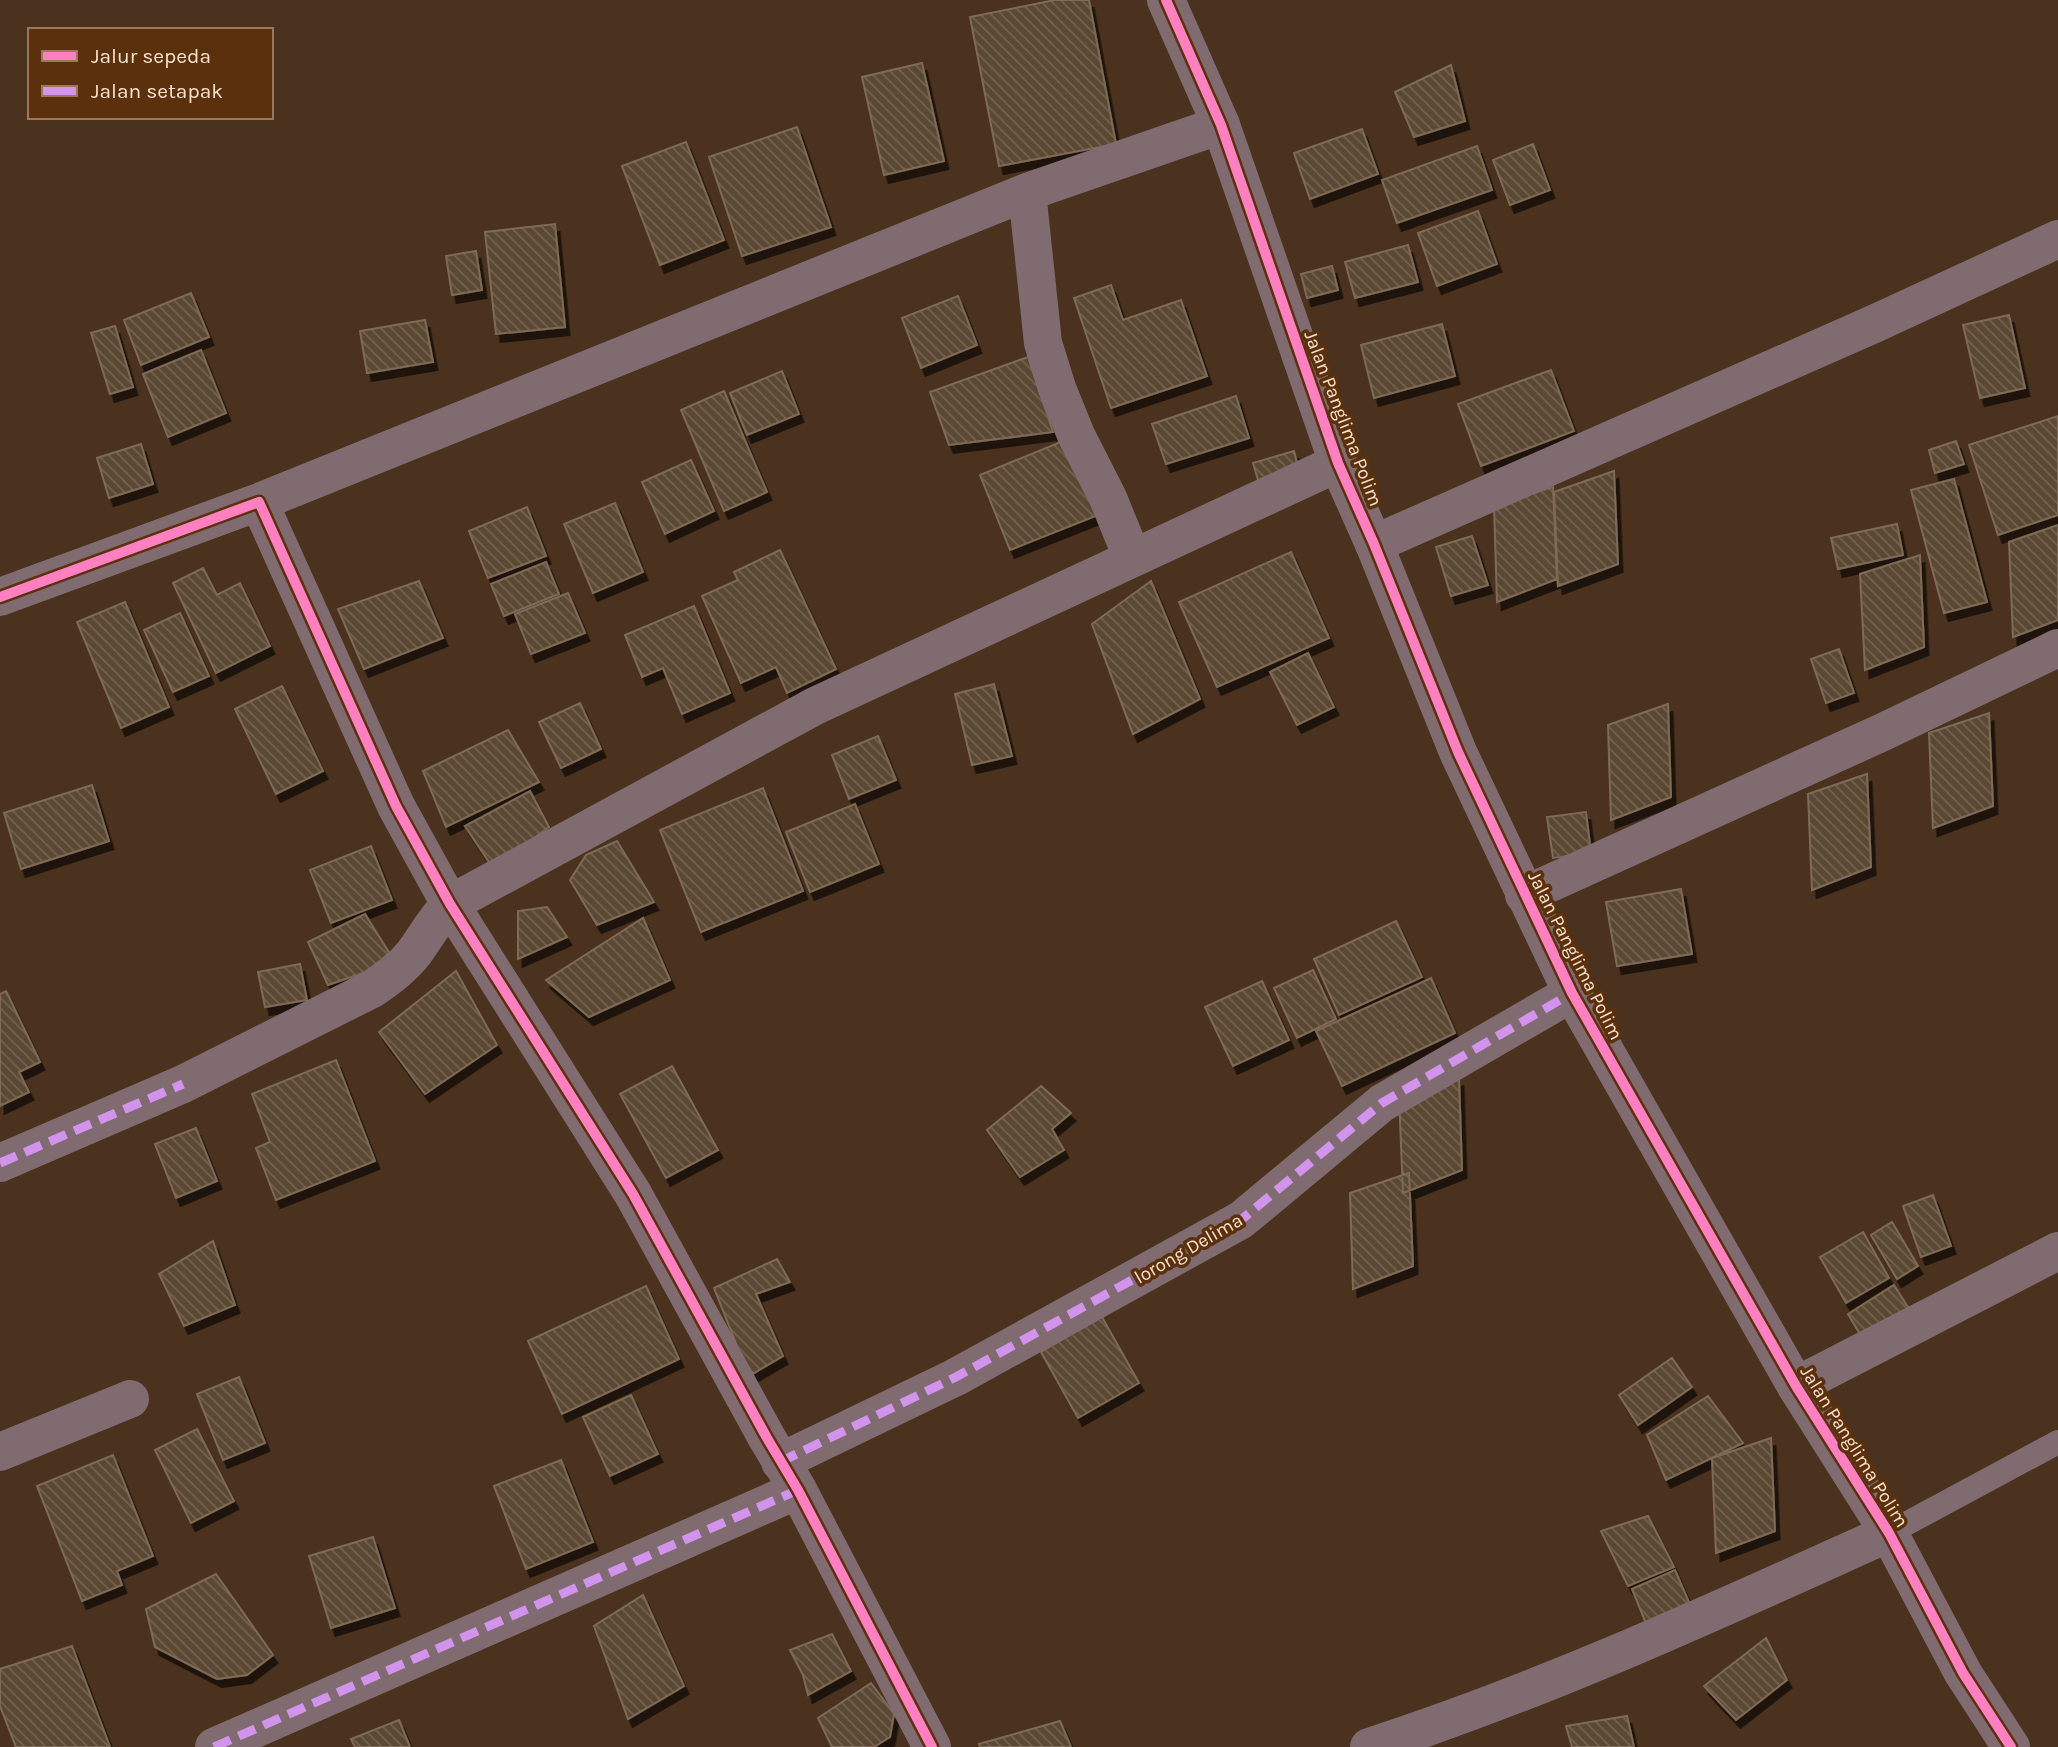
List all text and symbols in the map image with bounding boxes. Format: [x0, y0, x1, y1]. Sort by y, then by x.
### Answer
legend [28, 28, 273, 119]
text: Jalur sepeda [91, 44, 211, 68]
text: Jalan setapak [91, 79, 223, 103]
street label: Jalan Panglima Polim [1299, 327, 1387, 509]
street label: Jalan Panglima Polim [1523, 867, 1627, 1044]
street label: lorong Delima [1131, 1209, 1246, 1289]
street label: Jalan Panglima Polim [1795, 1362, 1913, 1531]

